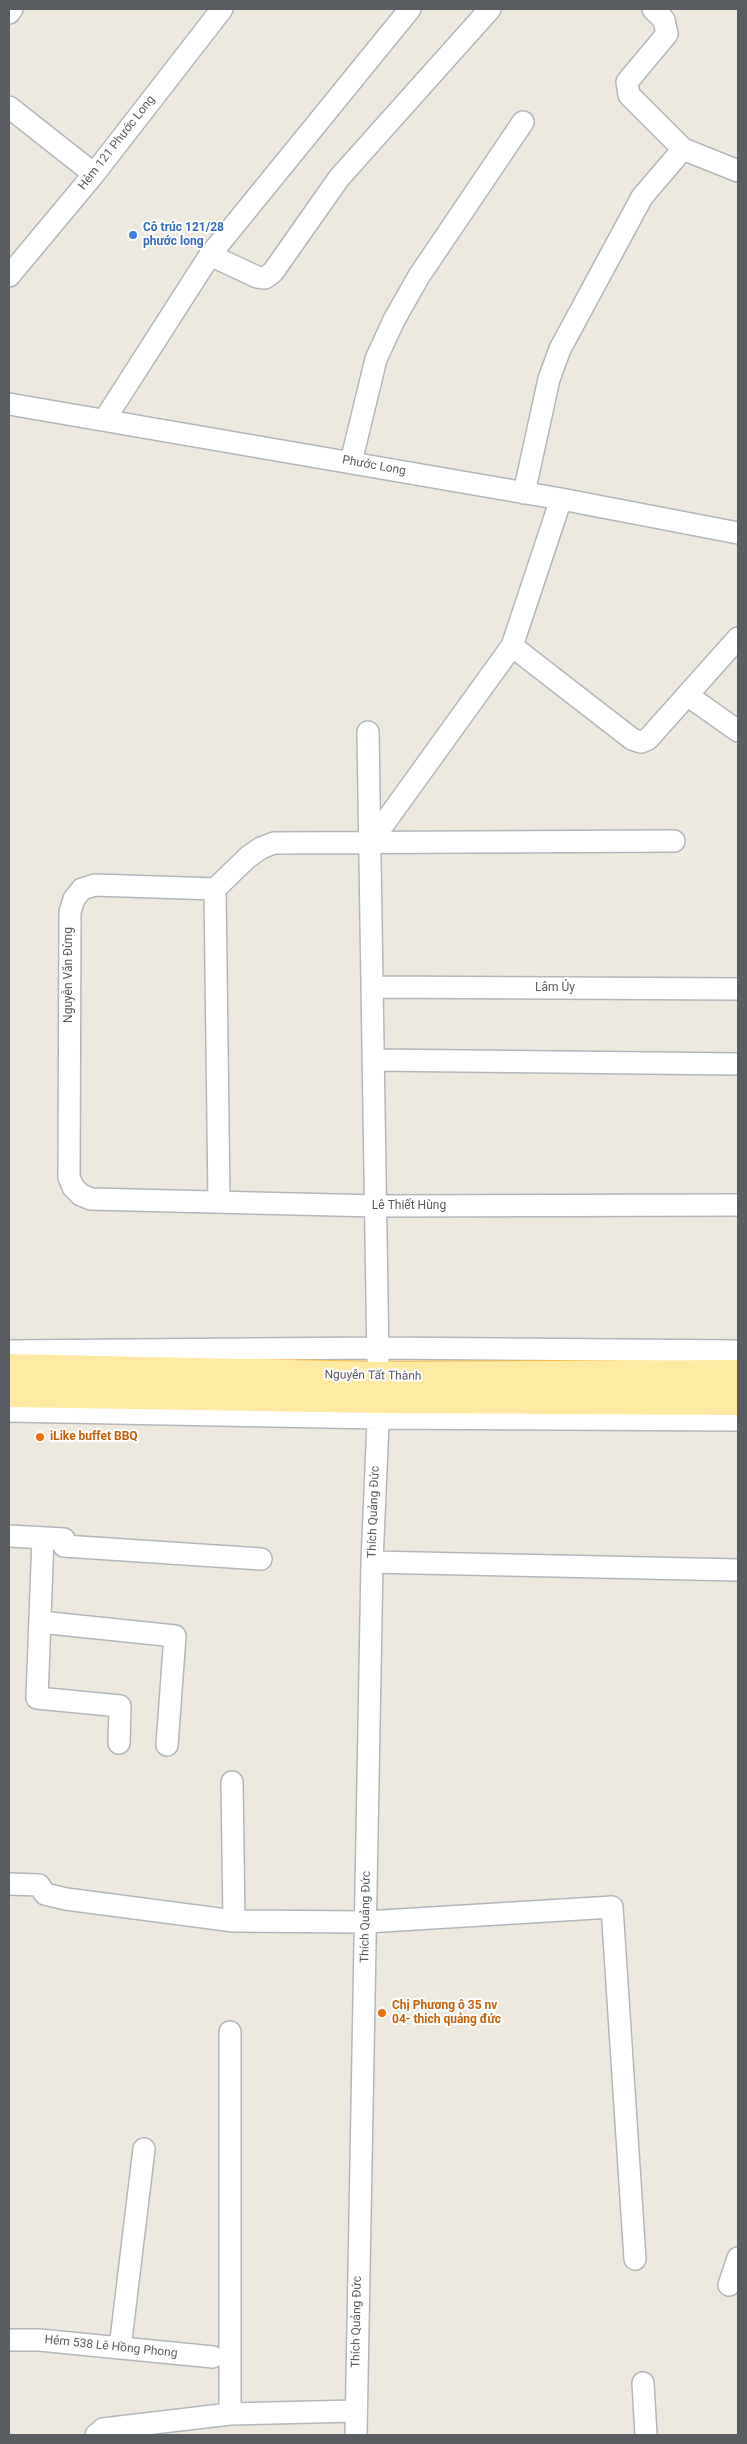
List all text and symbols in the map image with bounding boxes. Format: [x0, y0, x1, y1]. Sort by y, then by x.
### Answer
street label: Hẻm 121 Phước Long [76, 93, 158, 193]
place label: Cô trúc 121/28 phước long [143, 221, 224, 249]
marker: Cô trúc 121/28 phước long [127, 229, 139, 241]
street label: Phước Long [341, 453, 407, 479]
street label: Nguyễn Văn Đừng [62, 927, 76, 1023]
street label: Lâm Úy [535, 981, 575, 995]
street label: Lê Thiết Hùng [372, 1199, 446, 1213]
street label: Nguyễn Tất Thành [324, 1368, 422, 1384]
place label: iLike buffet BBQ [50, 1430, 138, 1444]
marker: iLike buffet BBQ [34, 1431, 46, 1443]
street label: Thích Quảng Đức [365, 1466, 383, 1558]
street label: Thích Quảng Đức [358, 1871, 374, 1963]
place label: Chị Phương ô 35 nv 04- thich quảng đức [392, 1999, 501, 2027]
marker: Chị Phương ô 35 nv 04- thich quảng đức [376, 2007, 388, 2019]
street label: Thích Quảng Đức [349, 2276, 365, 2368]
street label: Hẻm 538 Lê Hồng Phong [44, 2333, 178, 2361]

